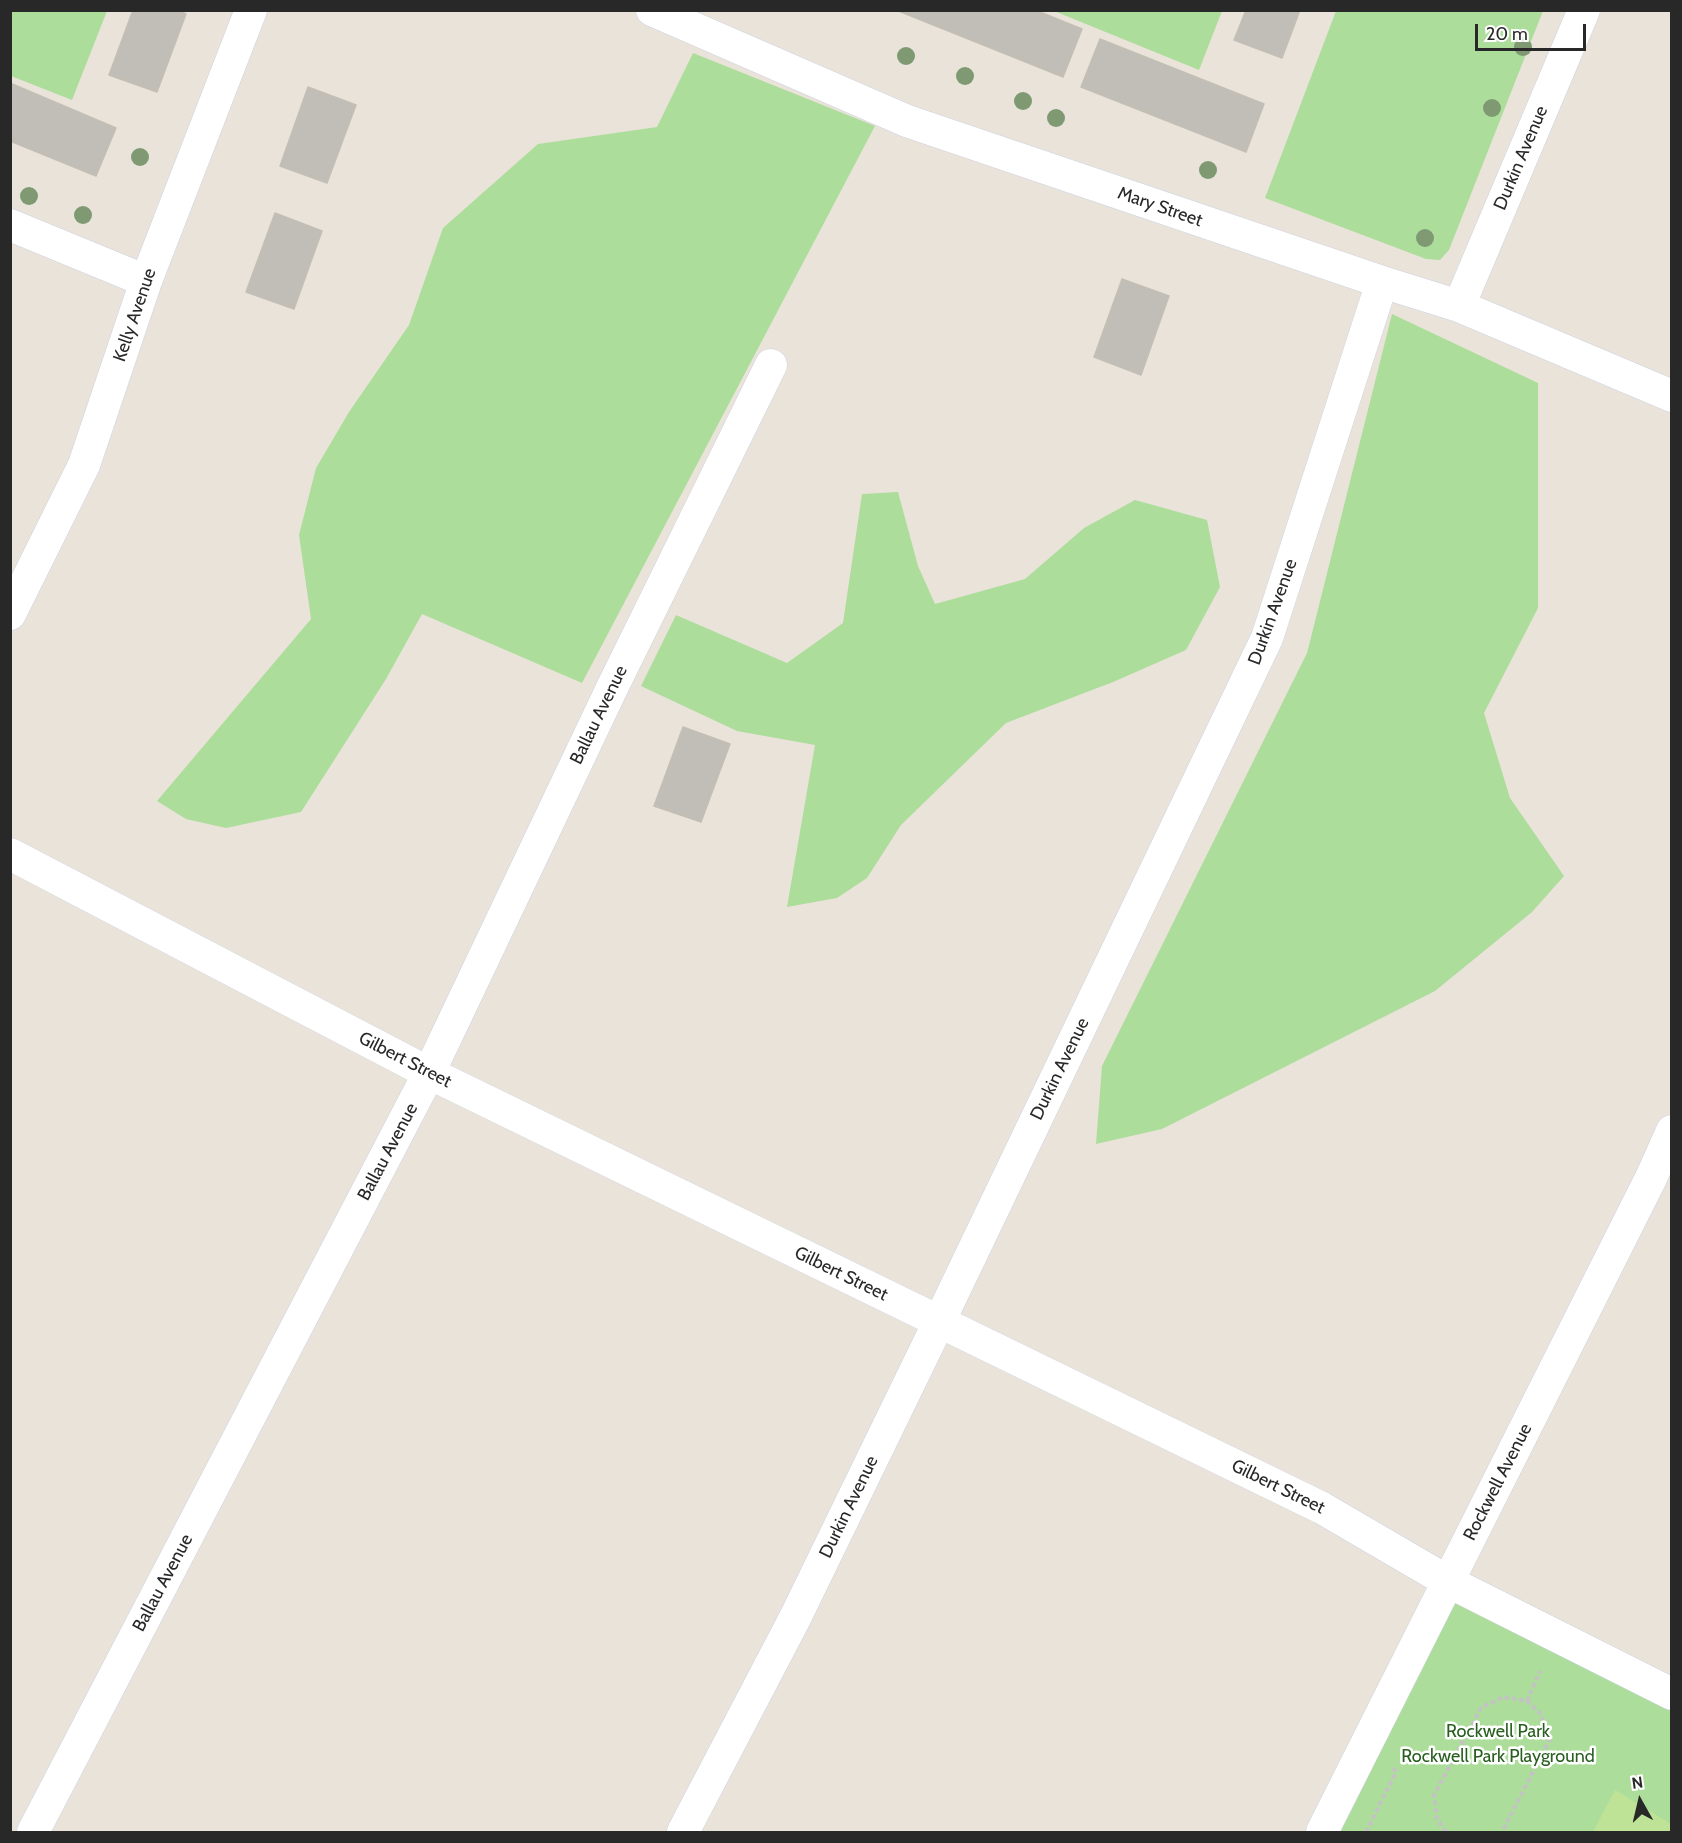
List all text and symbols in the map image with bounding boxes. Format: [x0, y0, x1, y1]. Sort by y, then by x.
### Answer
scale bar [1478, 12, 1589, 50]
text: 20 m [1486, 23, 1528, 45]
street label: Durkin Avenue [1489, 103, 1553, 213]
street label: Mary Street [1115, 182, 1205, 232]
street label: Kelly Avenue [109, 265, 161, 365]
street label: Durkin Avenue [1244, 556, 1302, 668]
street label: Ballau Avenue [566, 662, 632, 768]
street label: Durkin Avenue [1026, 1014, 1094, 1124]
street label: Gilbert Street [355, 1027, 455, 1093]
street label: Ballau Avenue [353, 1100, 423, 1204]
street label: Gilbert Street [791, 1242, 891, 1306]
street label: Rockwell Avenue [1459, 1420, 1537, 1544]
street label: Durkin Avenue [815, 1452, 883, 1562]
street label: Gilbert Street [1228, 1455, 1328, 1519]
street label: Ballau Avenue [128, 1531, 198, 1635]
park label: Rockwell Park [1446, 1721, 1550, 1743]
park label: Rockwell Park Playground [1401, 1746, 1595, 1768]
north arrow [1610, 1771, 1670, 1831]
text: N [1631, 1772, 1644, 1793]

